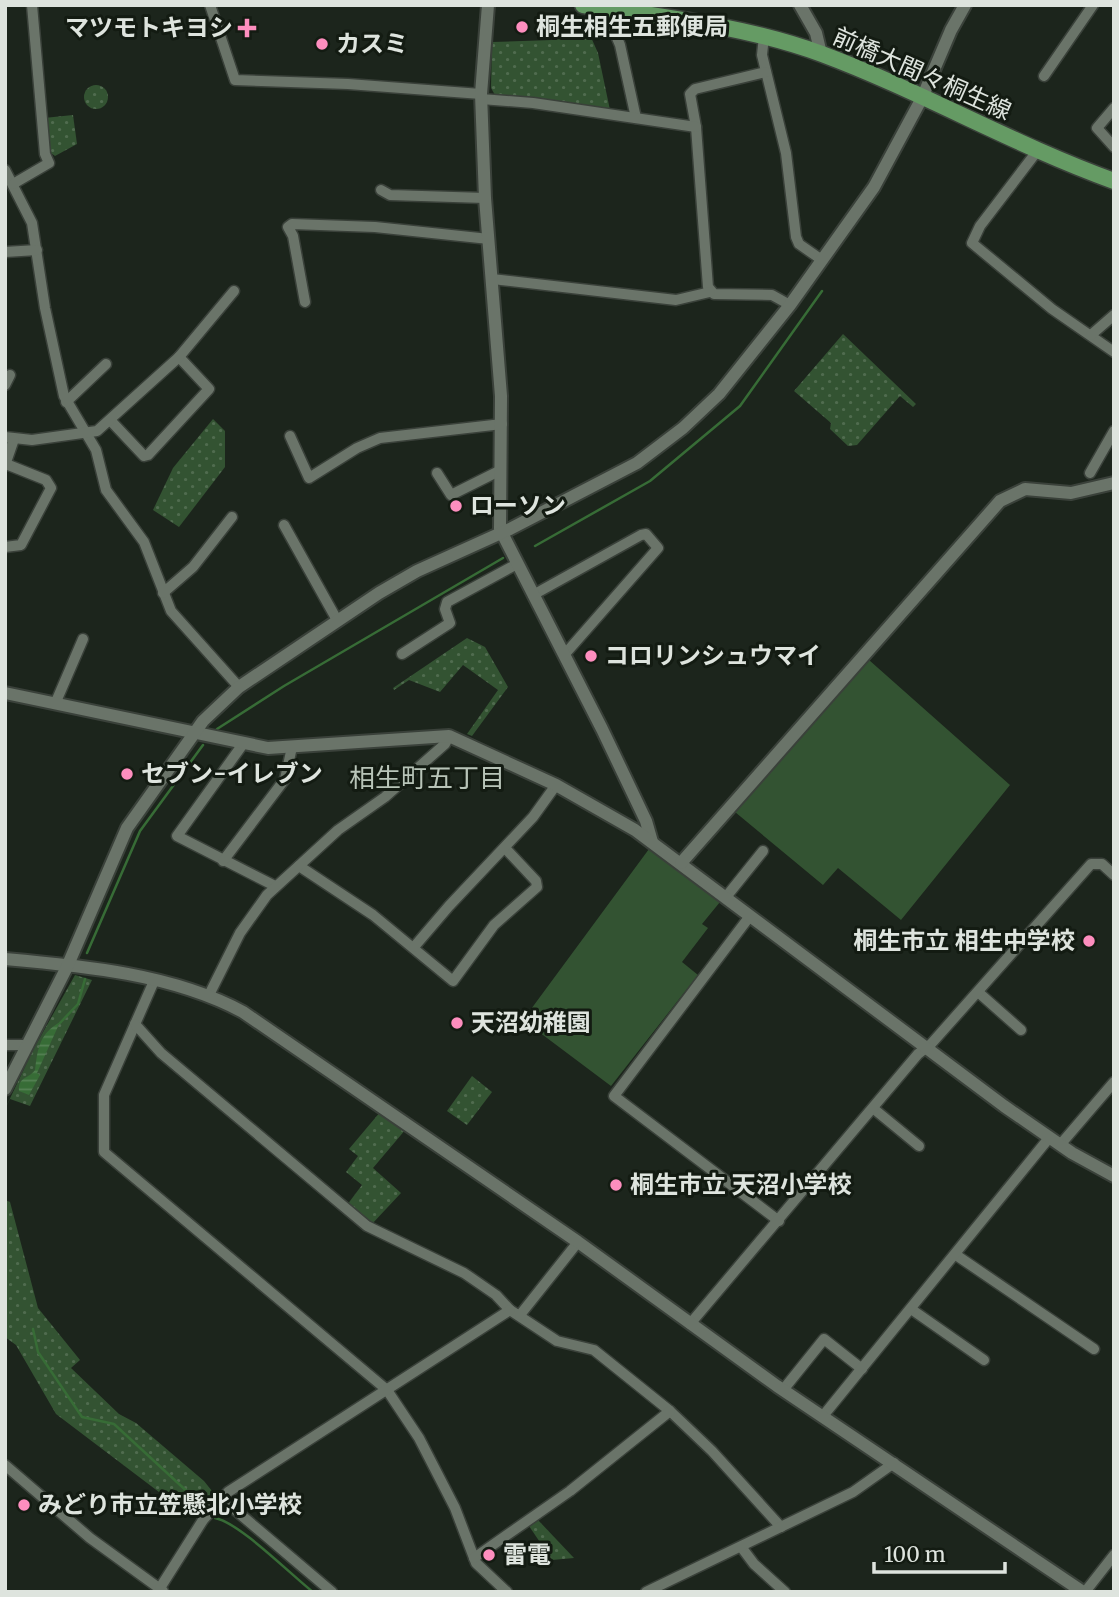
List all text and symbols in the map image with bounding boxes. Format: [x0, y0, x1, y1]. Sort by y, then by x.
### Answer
place label: 桐生相生五郵便局 [536, 11, 728, 42]
place label: マツモトキヨシ [65, 12, 233, 43]
marker: 桐生相生五郵便局 [514, 19, 530, 35]
marker: マツモトキヨシ [239, 20, 255, 36]
street label: 前橋大間々桐生線 [828, 20, 1016, 127]
place label: カスミ [336, 28, 408, 59]
marker: カスミ [314, 36, 330, 52]
place label: ローソン [470, 490, 566, 521]
marker: ローソン [448, 498, 464, 514]
place label: コロリンシュウマイ [605, 640, 821, 671]
marker: コロリンシュウマイ [583, 648, 599, 664]
place label: セブン-イレブン [141, 758, 323, 789]
district label: 相生町五丁目 [349, 761, 505, 794]
marker: セブン-イレブン [119, 766, 135, 782]
place label: 桐生市立 相生中学校 [853, 925, 1075, 956]
marker: 桐生市立 相生中学校 [1081, 933, 1097, 949]
place label: 天沼幼稚園 [471, 1007, 591, 1038]
marker: 天沼幼稚園 [449, 1015, 465, 1031]
place label: 桐生市立 天沼小学校 [630, 1169, 852, 1200]
marker: 桐生市立 天沼小学校 [608, 1177, 624, 1193]
place label: みどり市立笠懸北小学校 [38, 1489, 302, 1520]
marker: みどり市立笠懸北小学校 [16, 1497, 32, 1513]
scale bar [874, 1530, 1005, 1574]
place label: 雷電 [503, 1539, 551, 1570]
text: 100 m [884, 1541, 946, 1568]
marker: 雷電 [481, 1547, 497, 1563]

